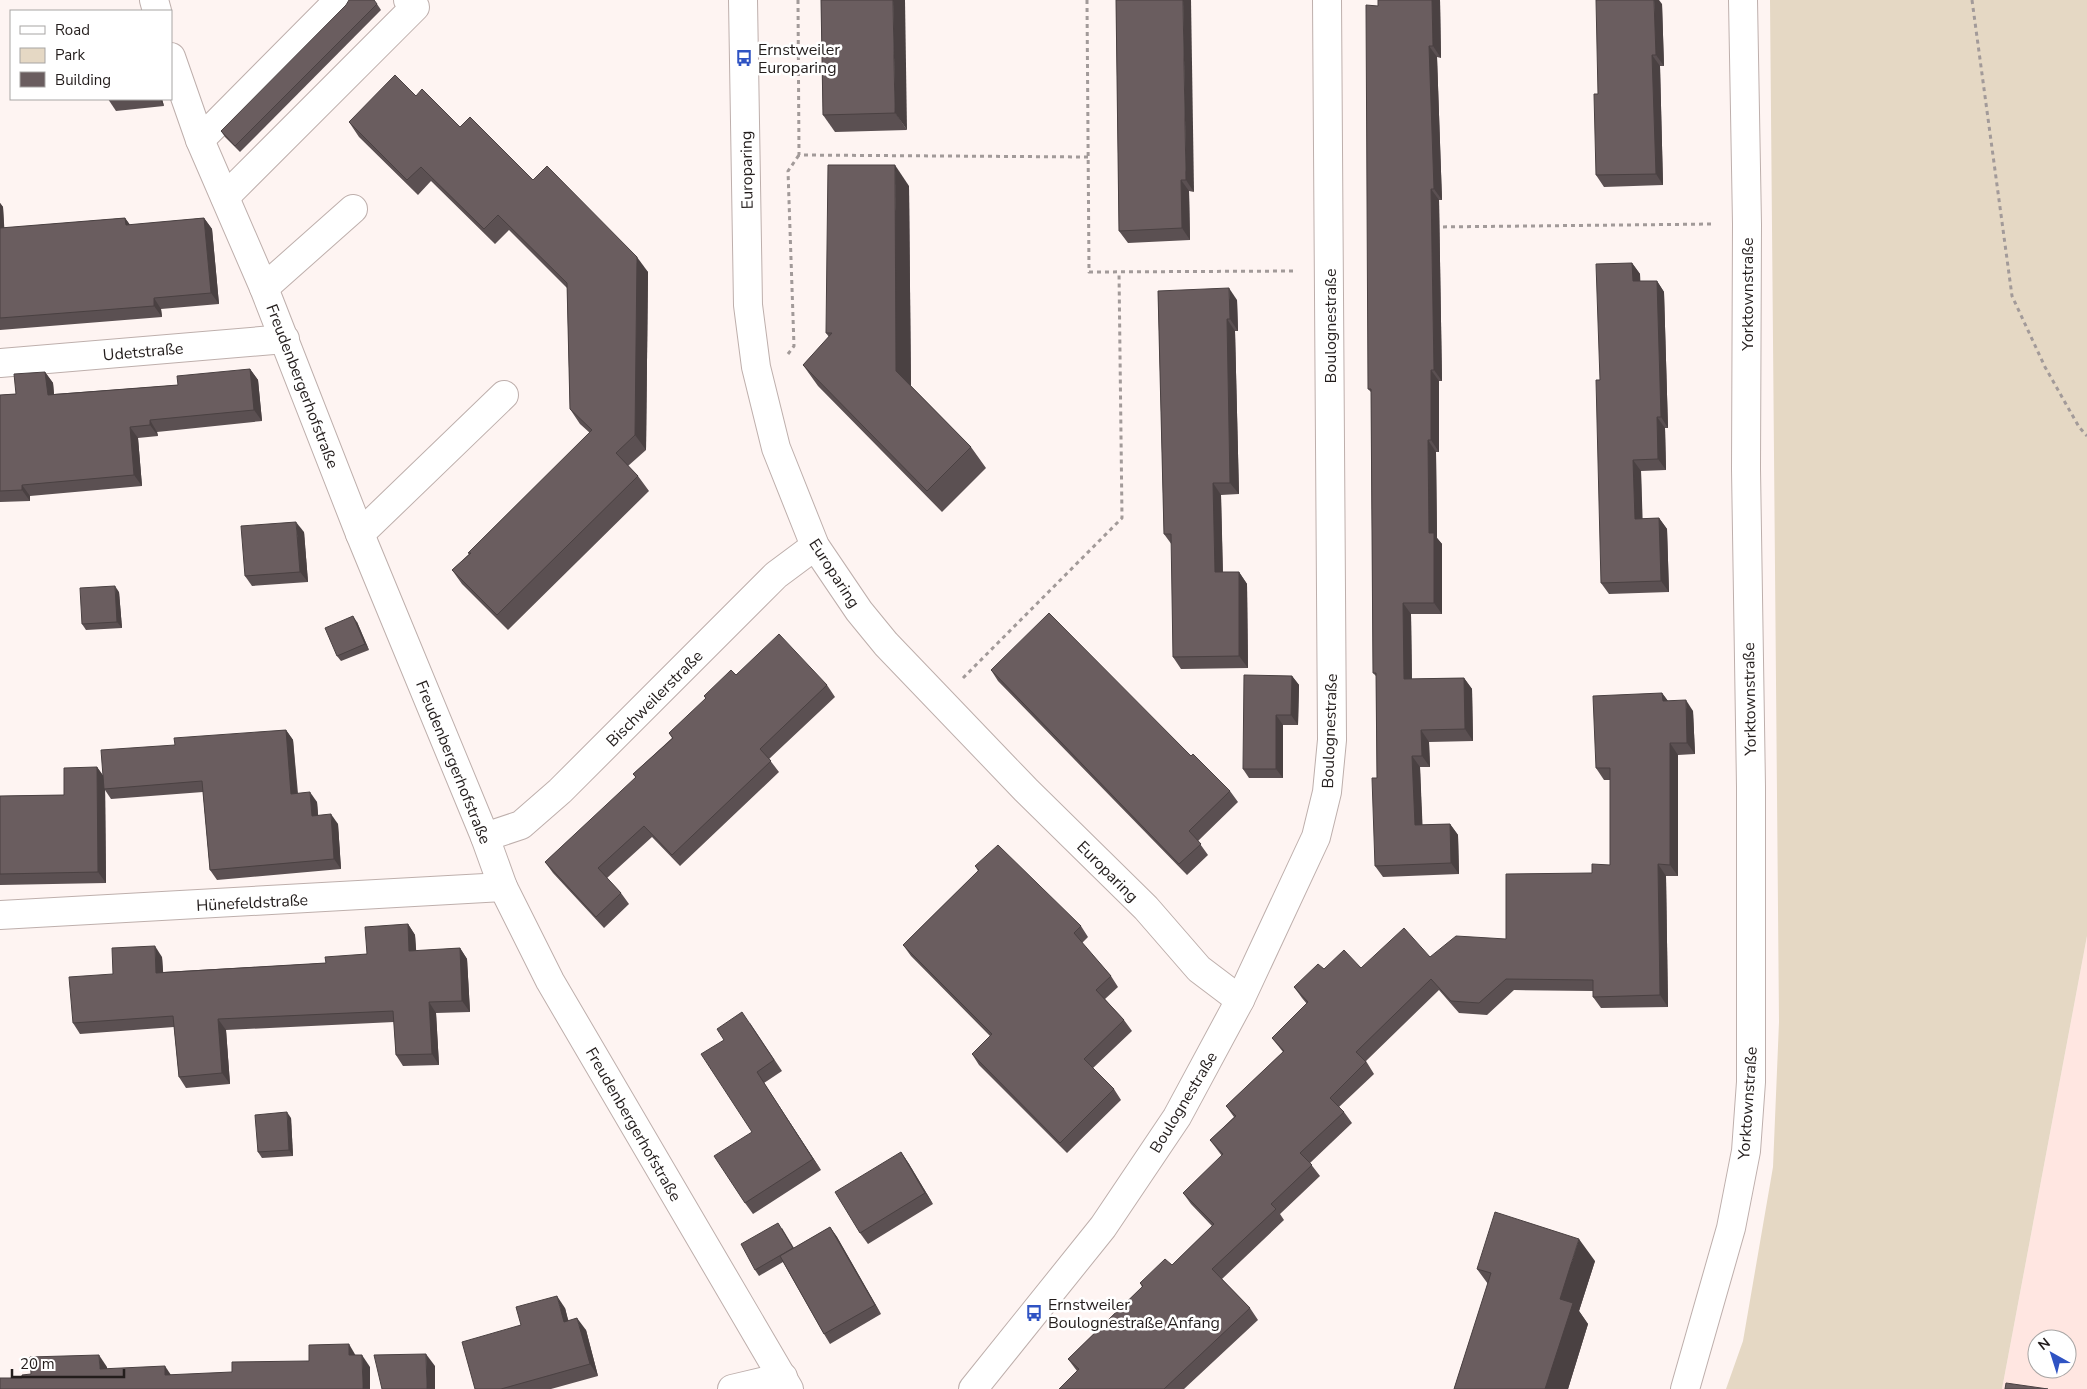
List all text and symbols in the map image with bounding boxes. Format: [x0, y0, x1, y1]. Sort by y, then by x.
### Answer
legend [10, 10, 172, 100]
text: Road [55, 20, 90, 40]
place label: Ernstweiler Europaring [758, 39, 840, 79]
text: Park [55, 45, 85, 65]
bus stop icon: Ernstweiler Europaring [734, 48, 754, 68]
text: Building [55, 70, 111, 90]
street label: Europaring [735, 131, 759, 209]
street label: Yorktownstraße [1737, 237, 1759, 352]
street label: Boulognestraße [1320, 269, 1342, 383]
street label: Freudenbergerhofstraße [261, 301, 344, 472]
street label: Udetstraße [102, 338, 184, 366]
street label: Europaring [804, 535, 865, 612]
street label: Yorktownstraße [1738, 642, 1762, 757]
street label: Bischweilerstraße [601, 645, 708, 752]
street label: Boulognestraße [1317, 673, 1343, 789]
street label: Freudenbergerhofstraße [410, 677, 496, 847]
street label: Europaring [1072, 836, 1143, 907]
street label: Hünefeldstraße [196, 889, 309, 917]
street label: Freudenbergerhofstraße [580, 1043, 686, 1206]
street label: Yorktownstraße [1733, 1046, 1763, 1161]
street label: Boulognestraße [1145, 1048, 1223, 1157]
place label: Ernstweiler Boulognestraße Anfang [1048, 1294, 1220, 1334]
bus stop icon: Ernstweiler Boulognestraße Anfang [1024, 1303, 1044, 1323]
north arrow [2027, 1329, 2077, 1379]
text: N [2034, 1334, 2054, 1355]
scale bar [12, 1346, 125, 1378]
text: 20 m [20, 1354, 55, 1374]

